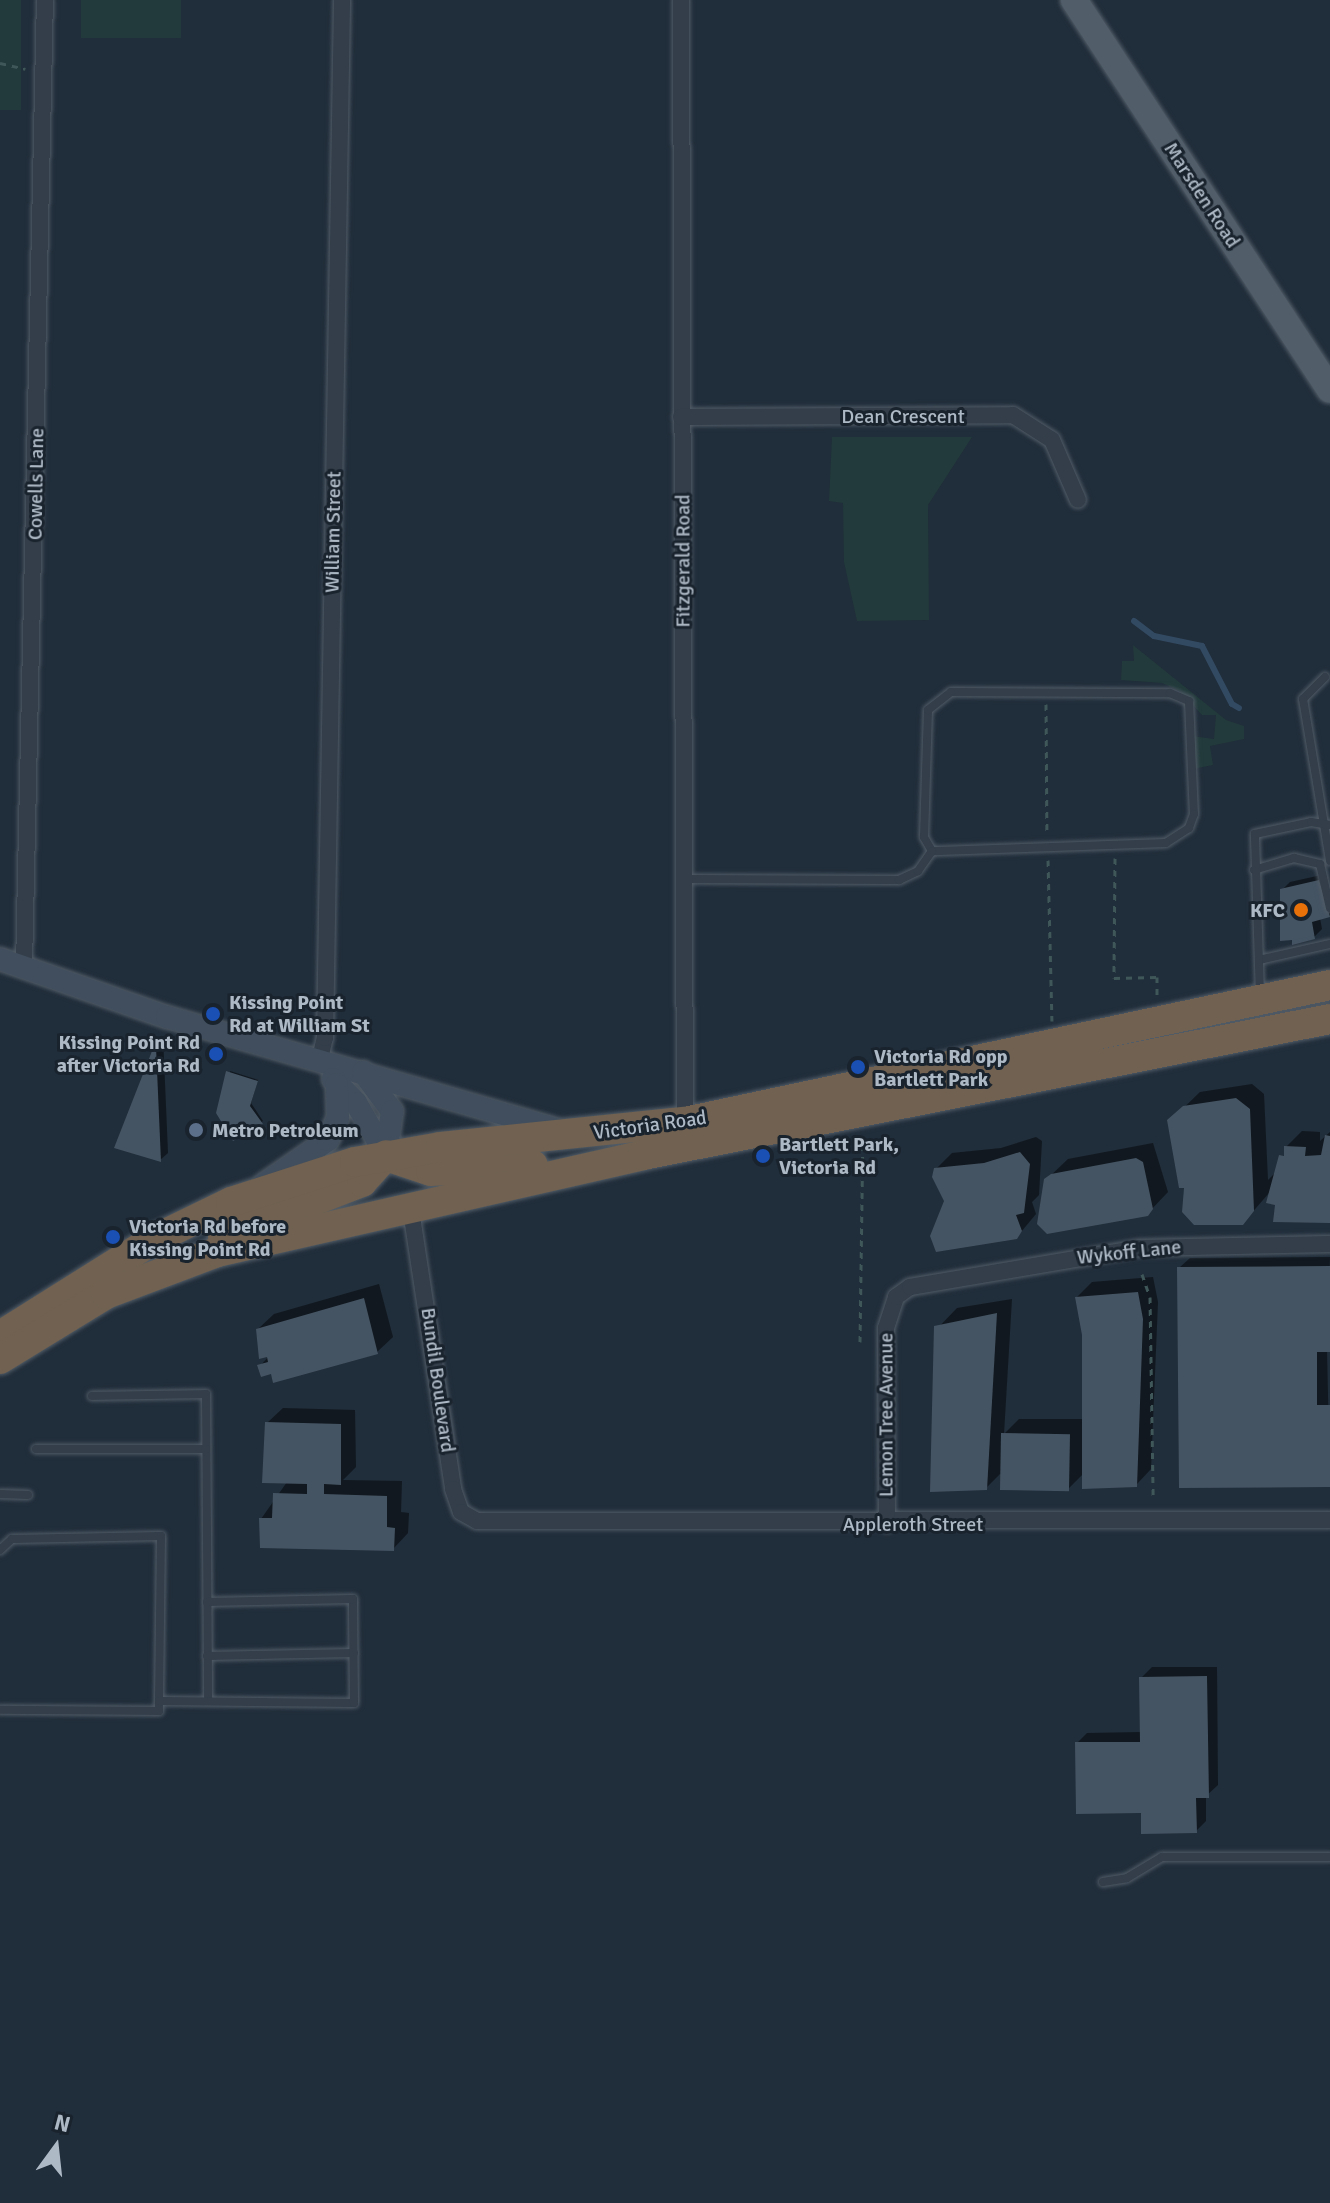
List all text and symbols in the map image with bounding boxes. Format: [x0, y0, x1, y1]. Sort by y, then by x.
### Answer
street label: Marsden Road [1159, 138, 1245, 252]
street label: Dean Crescent [841, 404, 965, 428]
street label: Cowells Lane [23, 428, 49, 540]
street label: William Street [320, 471, 346, 593]
street label: Fitzgerald Road [671, 494, 695, 628]
place label: KFC [1250, 898, 1285, 922]
marker: KFC [1292, 901, 1310, 919]
place label: Kissing Point Rd at William St [229, 990, 370, 1037]
marker: Kissing Point Rd at William St [204, 1005, 222, 1023]
place label: Kissing Point Rd after Victoria Rd [57, 1030, 200, 1077]
place label: Victoria Rd opp Bartlett Park [874, 1044, 1007, 1091]
marker: Kissing Point Rd after Victoria Rd [207, 1045, 225, 1063]
marker: Victoria Rd opp Bartlett Park [849, 1058, 867, 1076]
street label: Victoria Road [592, 1105, 708, 1145]
place label: Metro Petroleum [212, 1118, 359, 1142]
marker: Metro Petroleum [187, 1121, 205, 1139]
place label: Bartlett Park, Victoria Rd [779, 1132, 899, 1179]
marker: Bartlett Park, Victoria Rd [754, 1147, 772, 1165]
place label: Victoria Rd before Kissing Point Rd [129, 1214, 286, 1261]
marker: Victoria Rd before Kissing Point Rd [104, 1228, 122, 1246]
street label: Wykoff Lane [1076, 1235, 1182, 1269]
street label: Bundil Boulevard [416, 1306, 460, 1454]
street label: Lemon Tree Avenue [874, 1333, 898, 1497]
street label: Appleroth Street [843, 1512, 983, 1536]
north arrow [16, 2107, 96, 2187]
text: N [51, 2108, 73, 2138]

